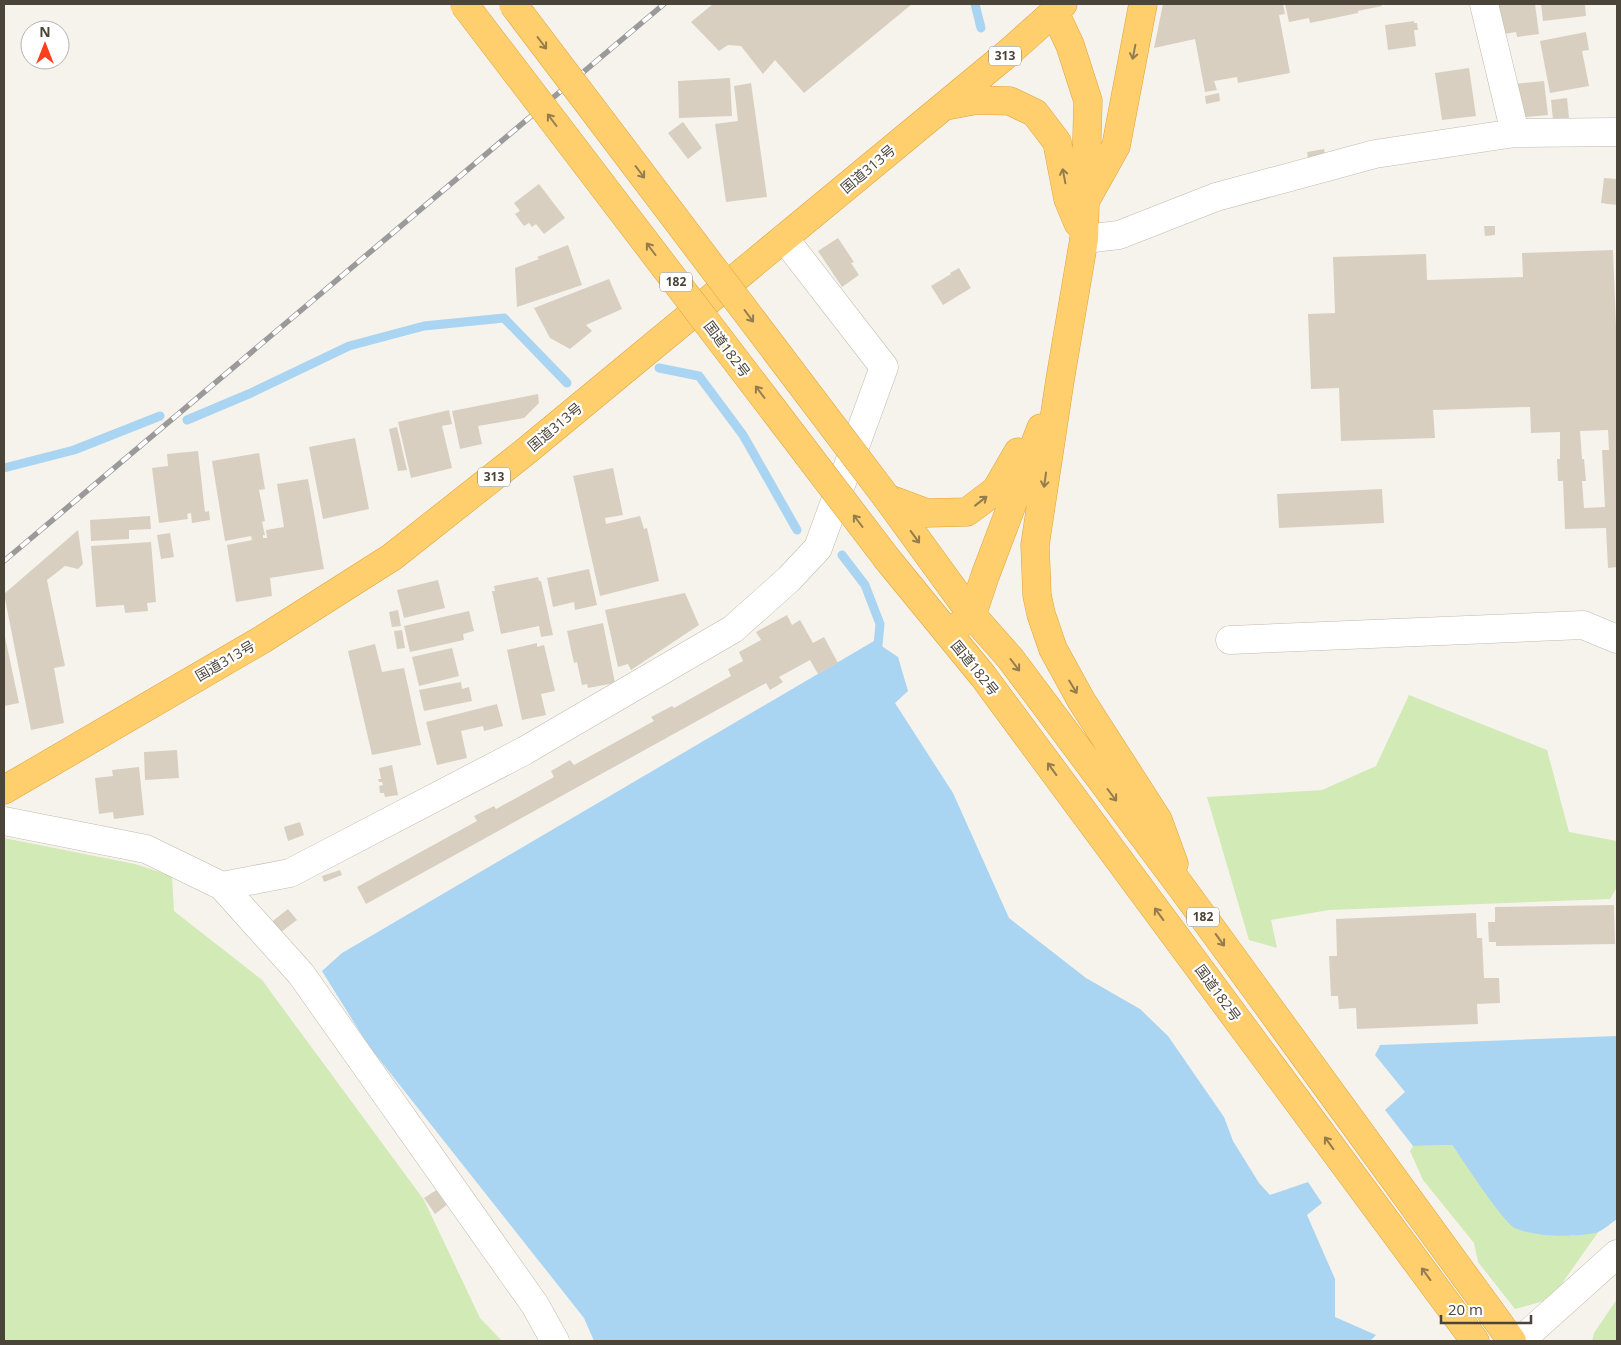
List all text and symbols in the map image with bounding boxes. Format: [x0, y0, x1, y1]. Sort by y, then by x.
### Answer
north arrow [20, 20, 70, 70]
text: N [39, 22, 51, 41]
one-way arrow [537, 36, 548, 49]
one-way arrow [1128, 43, 1138, 59]
road number: 313 [989, 46, 1021, 66]
one-way arrow [547, 114, 558, 127]
street label: 国道313号 [836, 140, 899, 197]
one-way arrow [635, 165, 646, 178]
one-way arrow [1058, 168, 1068, 184]
one-way arrow [646, 242, 656, 256]
road number: 182 [660, 272, 692, 292]
one-way arrow [744, 309, 754, 323]
street label: 国道182号 [700, 317, 755, 381]
one-way arrow [755, 385, 765, 399]
street label: 国道313号 [523, 398, 586, 455]
road number: 313 [478, 468, 510, 487]
one-way arrow [1039, 472, 1049, 488]
one-way arrow [974, 496, 987, 507]
one-way arrow [853, 515, 864, 528]
one-way arrow [910, 530, 921, 543]
street label: 国道313号 [191, 636, 258, 685]
street label: 国道182号 [947, 636, 1004, 699]
one-way arrow [1010, 658, 1020, 672]
one-way arrow [1068, 680, 1078, 695]
one-way arrow [1047, 763, 1058, 776]
one-way arrow [1107, 788, 1118, 801]
one-way arrow [1154, 908, 1165, 921]
road number: 182 [1187, 908, 1219, 926]
one-way arrow [1215, 933, 1225, 947]
street label: 国道182号 [1191, 960, 1245, 1025]
one-way arrow [1324, 1136, 1334, 1150]
one-way arrow [1420, 1268, 1431, 1281]
scale bar [1441, 1292, 1531, 1324]
text: 20 m [1448, 1299, 1483, 1319]

